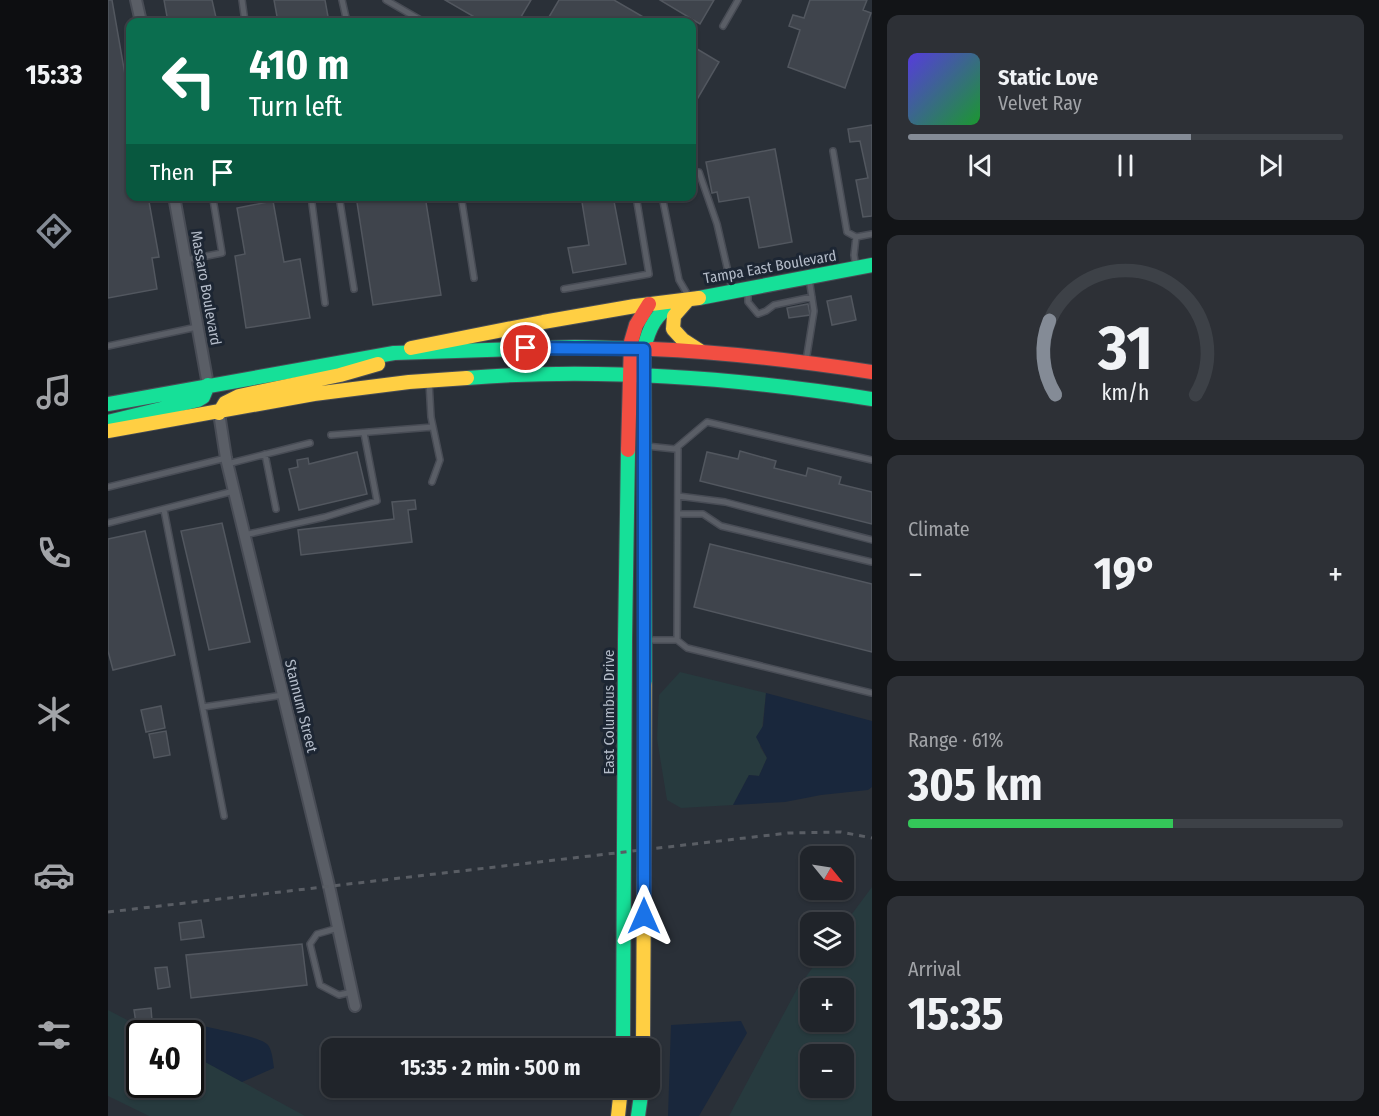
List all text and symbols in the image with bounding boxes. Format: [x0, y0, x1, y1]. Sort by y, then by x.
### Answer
text: 410 m [249, 40, 349, 90]
icon: left [150, 42, 228, 120]
text: 15:33 [26, 59, 82, 91]
text: Static Love [998, 64, 1098, 91]
text: Turn left [249, 91, 342, 123]
text: Velvet Ray [998, 91, 1082, 115]
icon: previous [964, 149, 997, 182]
icon: pause [1109, 149, 1142, 182]
icon: next [1254, 149, 1287, 182]
icon: arrive [206, 156, 239, 189]
text: Then [150, 159, 194, 186]
icon: directions [33, 210, 75, 252]
street label: Massaro Boulevard [187, 229, 225, 347]
street label: Tampa East Boulevard [702, 246, 838, 288]
text: 31 [1097, 311, 1153, 386]
pin [500, 322, 551, 373]
icon: arrive [509, 331, 542, 364]
icon: music [33, 371, 75, 413]
text: km/h [1102, 380, 1149, 406]
text: Climate [908, 517, 970, 541]
icon: phone [33, 532, 75, 574]
text: 19° [1094, 547, 1157, 601]
text: − [908, 555, 923, 595]
text: + [1328, 555, 1343, 595]
street label: East Columbus Drive [600, 650, 618, 775]
street label: Stannum Street [281, 658, 321, 754]
icon: climate [33, 693, 75, 735]
text: Range · 61% [908, 728, 1003, 752]
text: 305 km [908, 758, 1043, 812]
north arrow [800, 846, 854, 900]
map controls [800, 846, 854, 1098]
icon: car [33, 854, 75, 896]
position arrow [612, 884, 676, 948]
button: layers [800, 912, 854, 966]
text: Arrival [908, 957, 961, 981]
button: + [800, 978, 854, 1032]
text: 15:35 [908, 987, 1004, 1041]
icon: filters [33, 1014, 75, 1056]
speed limit sign: 40 [126, 1020, 204, 1098]
button: − [800, 1044, 854, 1098]
text: 15:35 · 2 min · 500 m [400, 1054, 581, 1081]

